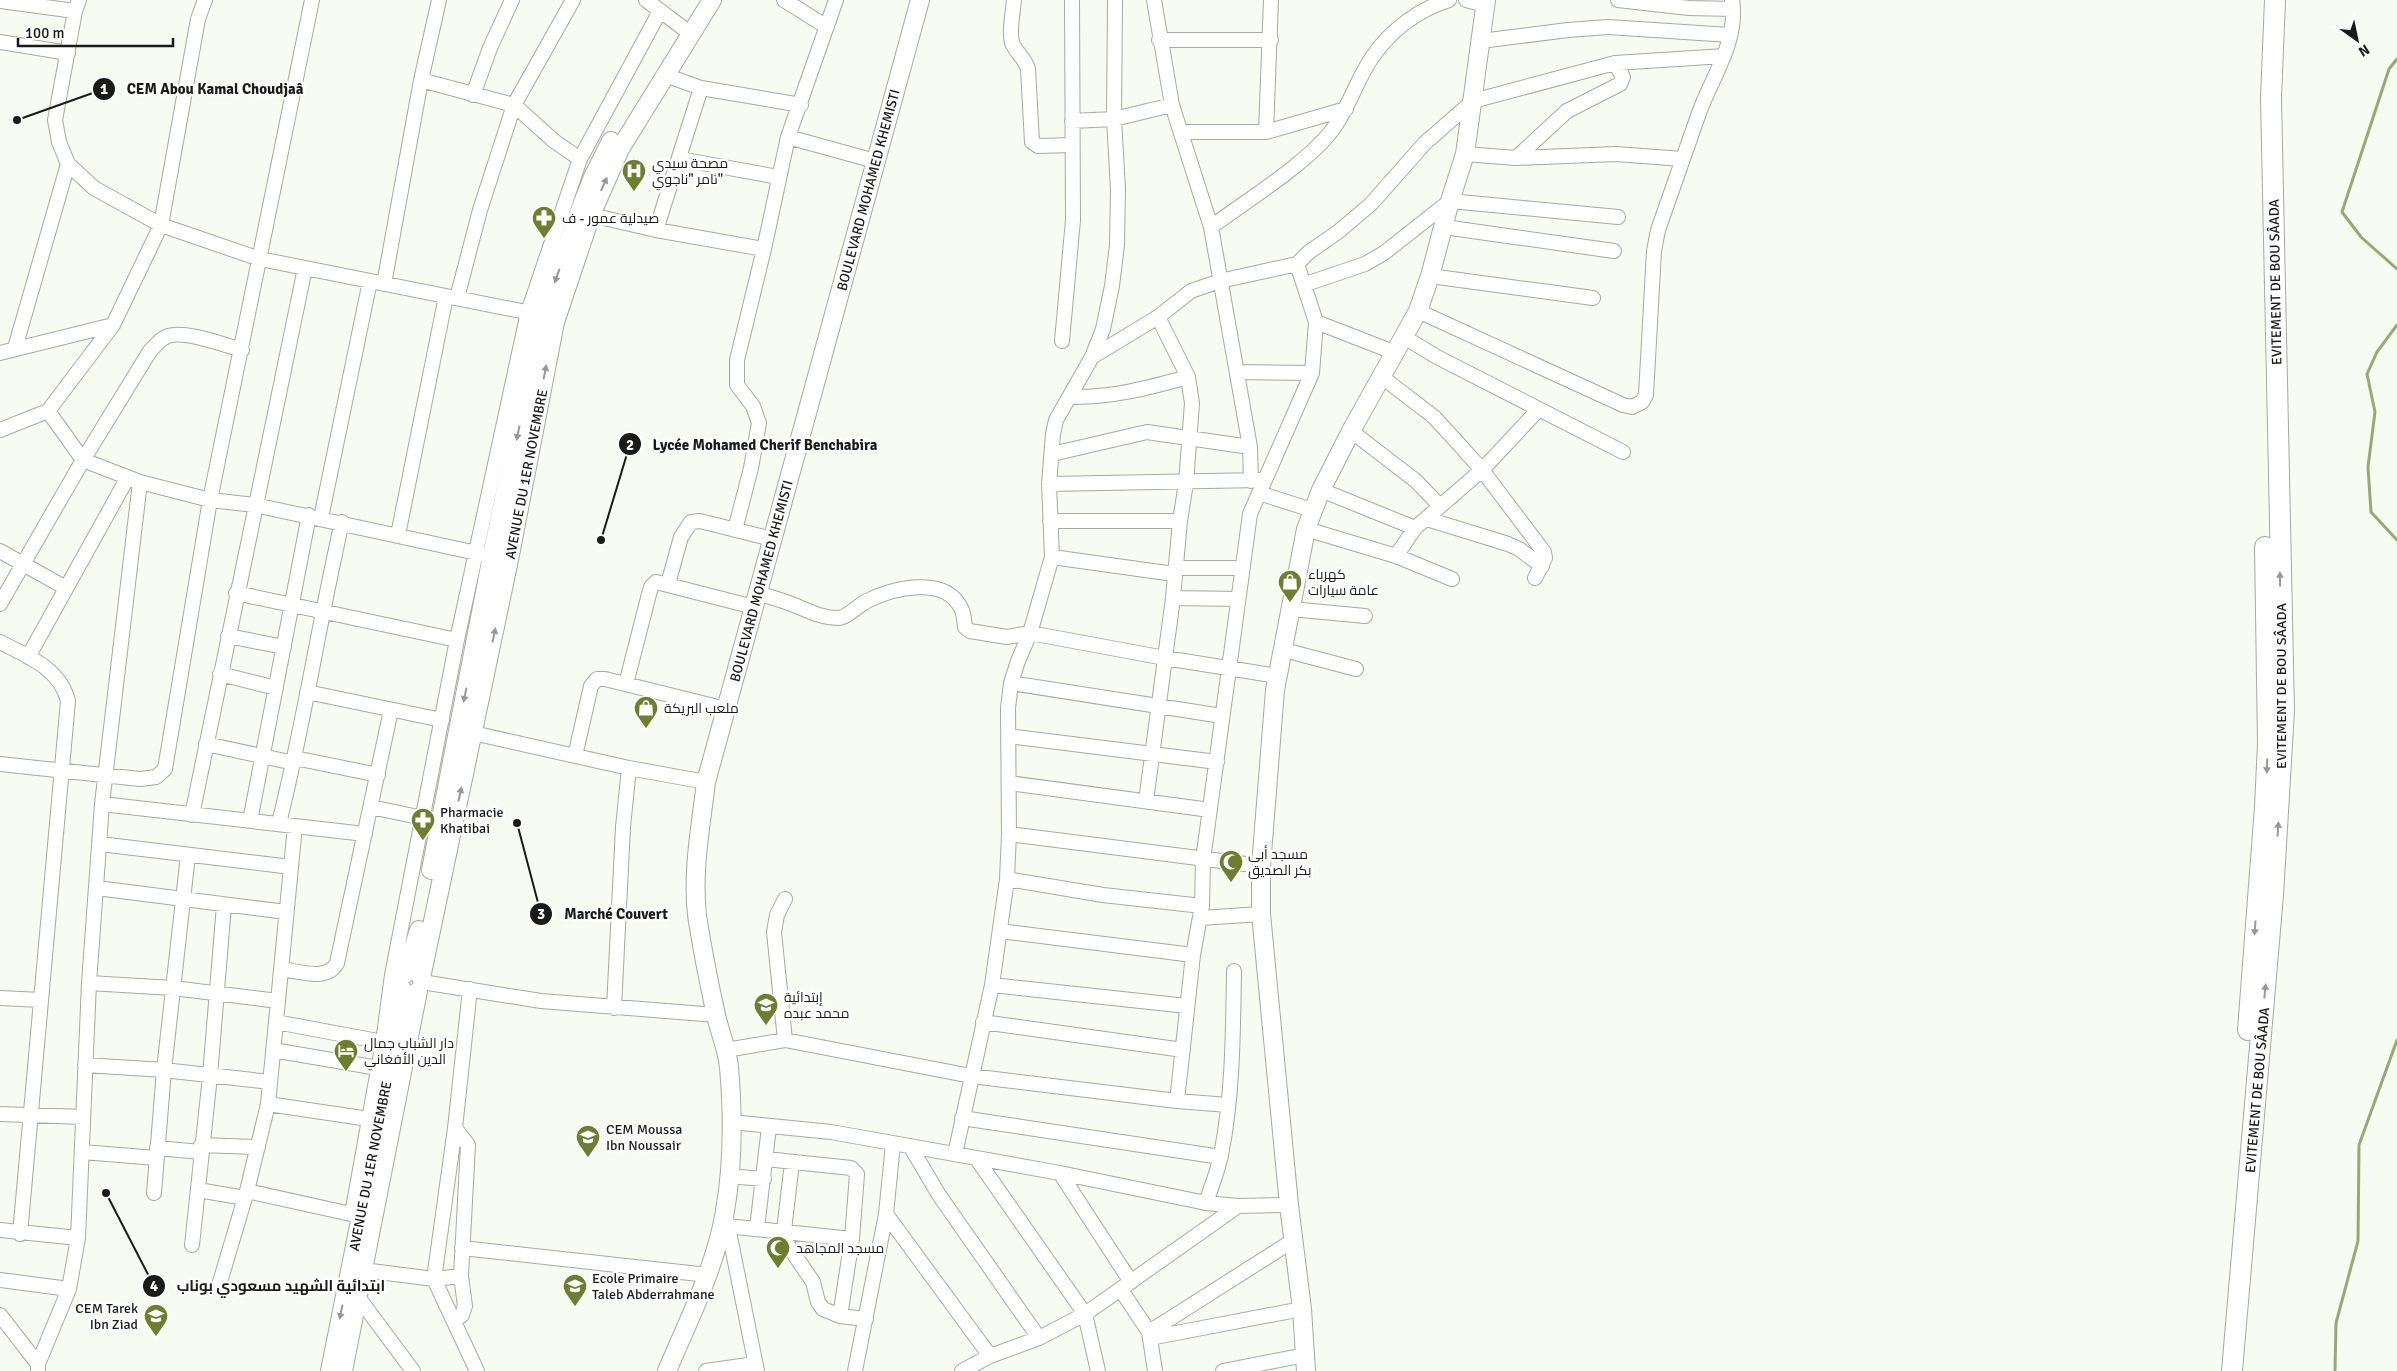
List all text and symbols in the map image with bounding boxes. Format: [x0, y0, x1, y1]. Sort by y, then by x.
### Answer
scale bar [18, 15, 172, 47]
north arrow [2332, 15, 2382, 65]
text: 100 m [25, 24, 65, 42]
text: N [2355, 41, 2373, 60]
callout: CEM Abou Kamal Choudjaâ [92, 74, 314, 104]
text: 1 [100, 80, 108, 98]
text: CEM Abou Kamal Choudjaâ [127, 80, 304, 98]
street label: BOULEVARD MOHAMED KHEMISTI [833, 88, 904, 293]
place label: مصحة سيدي ثامر "ناجوي" [652, 155, 728, 191]
hospital icon: مصحة سيدي ثامر "ناجوي" [621, 158, 647, 192]
one-way arrow [601, 177, 609, 191]
street label: EVITEMENT DE BOU SÂADA [2266, 198, 2285, 365]
pharmacy icon: صيدلية عمور - ف [531, 205, 557, 239]
place label: صيدلية عمور - ف [562, 210, 659, 227]
one-way arrow [553, 269, 561, 284]
one-way arrow [542, 364, 550, 380]
street label: AVENUE DU 1ER NOVEMBRE [502, 388, 551, 561]
one-way arrow [513, 426, 521, 442]
callout: Lycée Mohamed Cherif Benchabira [617, 429, 887, 459]
text: 2 [626, 436, 634, 454]
text: Lycée Mohamed Cherif Benchabira [653, 436, 878, 454]
street label: BOULEVARD MOHAMED KHEMISTI [726, 479, 797, 684]
place label: كهرباء عامة سيارات [1308, 566, 1379, 599]
shop icon: كهرباء عامة سيارات [1277, 569, 1303, 603]
one-way arrow [2276, 571, 2284, 587]
street label: EVITEMENT DE BOU SÂADA [2273, 603, 2290, 769]
one-way arrow [490, 627, 498, 642]
one-way arrow [461, 688, 469, 703]
shop icon: ملعب البريكة [633, 695, 659, 729]
place label: ملعب البريكة [664, 700, 739, 717]
one-way arrow [2262, 758, 2270, 774]
one-way arrow [456, 786, 464, 801]
place label: Pharmacie Khatibai [440, 804, 504, 837]
pharmacy icon: Pharmacie Khatibai [410, 807, 436, 841]
one-way arrow [2274, 821, 2282, 837]
place label: مسجد أبي بكر الصديق [1248, 845, 1312, 879]
mosque icon: مسجد أبي بكر الصديق [1218, 849, 1244, 883]
callout: Marché Couvert [529, 899, 677, 929]
text: 3 [537, 905, 545, 923]
text: Marché Couvert [564, 905, 668, 923]
one-way arrow [2251, 920, 2259, 936]
one-way arrow [2261, 983, 2269, 999]
place label: إبتدائية محمد عبده [784, 989, 850, 1022]
school or university icon: إبتدائية محمد عبده [753, 992, 779, 1026]
street label: EVITEMENT DE BOU SÂADA [2242, 1006, 2273, 1173]
place label: دار الشباب جمال الدين الأفغاني [364, 1035, 454, 1071]
hotel icon: دار الشباب جمال الدين الأفغاني [333, 1038, 359, 1072]
street label: AVENUE DU 1ER NOVEMBRE [346, 1080, 395, 1253]
place label: CEM Moussa Ibn Noussair [606, 1121, 682, 1154]
school or university icon: CEM Moussa Ibn Noussair [575, 1124, 601, 1158]
mosque icon: مسجد المجاهد [765, 1235, 791, 1269]
place label: مسجد المجاهد [796, 1240, 884, 1257]
place label: Ecole Primaire Taleb Abderrahmane [592, 1270, 715, 1303]
callout: ابتدائية الشهيد مسعودي بوناب [141, 1271, 395, 1301]
school or university icon: Ecole Primaire Taleb Abderrahmane [562, 1273, 588, 1307]
text: 4 [150, 1277, 158, 1295]
text: ابتدائية الشهيد مسعودي بوناب [177, 1277, 385, 1298]
place label: CEM Tarek Ibn Ziad [75, 1300, 138, 1333]
school or university icon: CEM Tarek Ibn Ziad [143, 1303, 169, 1337]
one-way arrow [337, 1305, 345, 1321]

